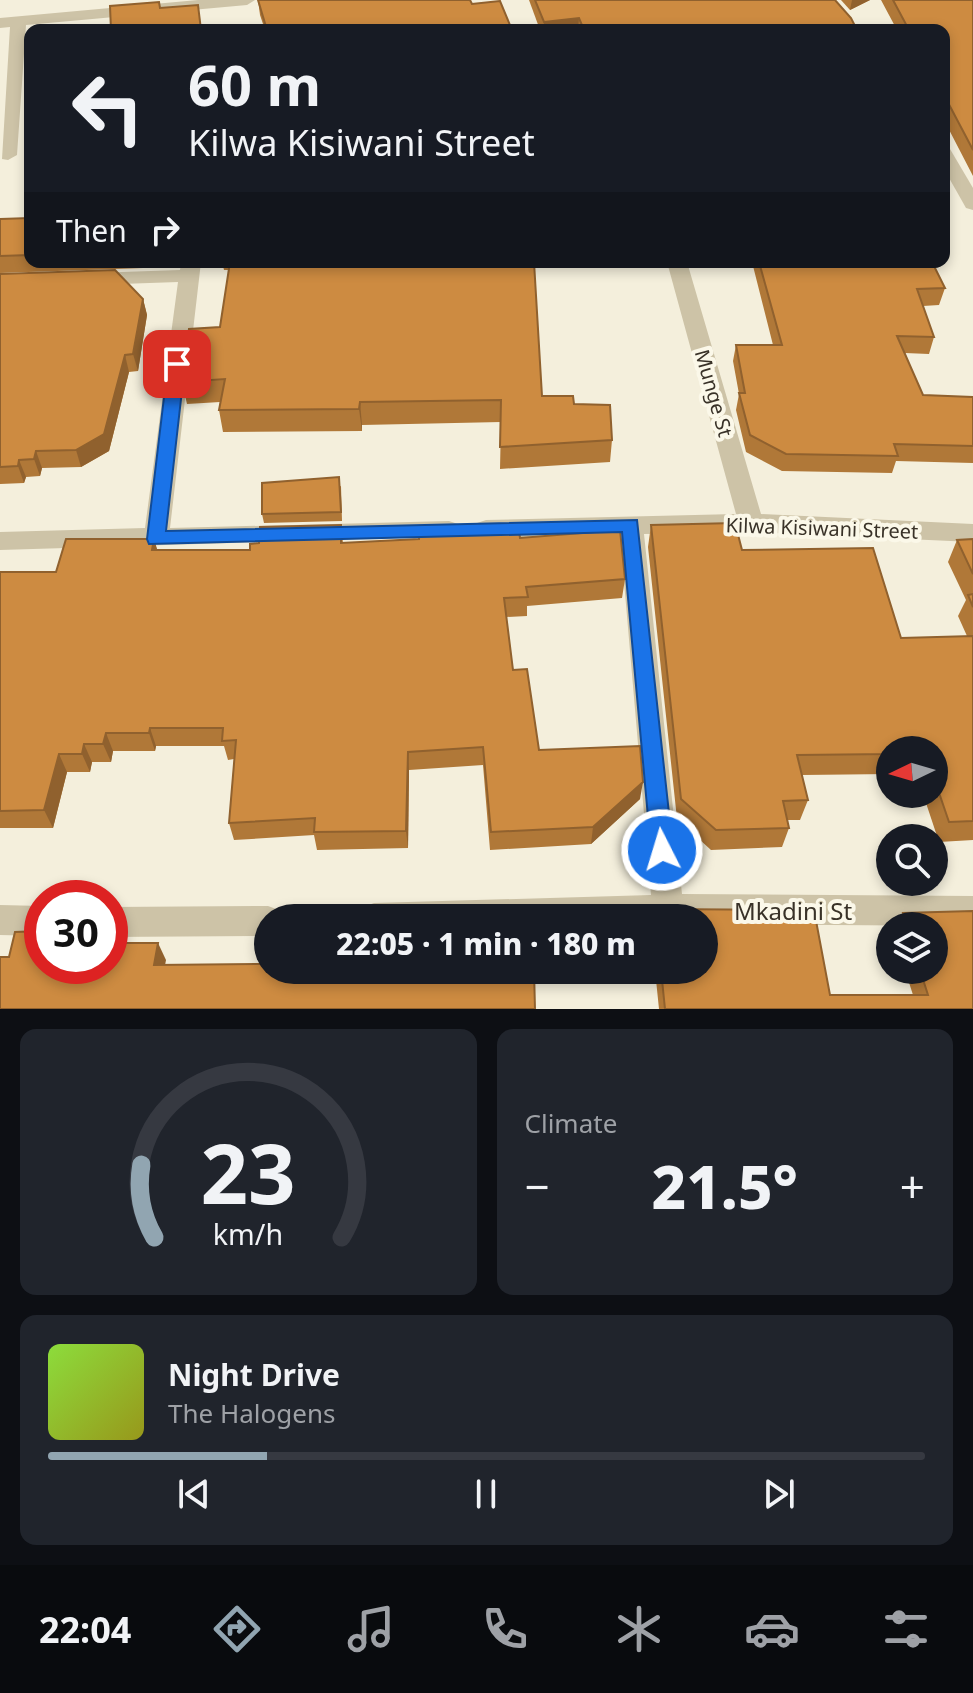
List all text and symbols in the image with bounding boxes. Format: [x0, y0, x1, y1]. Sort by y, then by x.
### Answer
text: 60 m [188, 46, 321, 122]
icon: left [56, 56, 160, 160]
text: Kilwa Kisiwani Street [188, 118, 535, 167]
icon: right [143, 208, 187, 252]
text: Then [56, 210, 127, 251]
pin [143, 330, 211, 398]
icon: arrive [155, 342, 199, 386]
street label: Munge St [689, 346, 739, 440]
street label: Kilwa Kisiwani Street [725, 511, 919, 545]
north arrow [876, 736, 948, 808]
map controls [876, 736, 948, 984]
position arrow [620, 808, 704, 892]
button: search [876, 824, 948, 896]
speed limit sign: 30 [24, 880, 128, 984]
street label: Mkadini St [734, 894, 852, 927]
button: layers [876, 912, 948, 984]
text: 22:05 · 1 min · 180 m [336, 923, 636, 964]
text: Climate [525, 1105, 617, 1141]
text: 23 [201, 1115, 296, 1228]
text: 21.5° [651, 1145, 798, 1227]
text: − [525, 1156, 550, 1216]
text: + [900, 1156, 925, 1216]
text: km/h [213, 1214, 283, 1253]
text: Night Drive [168, 1354, 340, 1395]
text: The Halogens [168, 1395, 335, 1431]
icon: previous [172, 1472, 216, 1516]
icon: pause [464, 1472, 508, 1516]
icon: next [757, 1472, 801, 1516]
icon: directions [209, 1601, 265, 1657]
icon: music [343, 1601, 399, 1657]
icon: phone [477, 1601, 533, 1657]
icon: climate [611, 1601, 667, 1657]
icon: car [744, 1601, 800, 1657]
icon: filters [878, 1601, 934, 1657]
text: 22:04 [39, 1605, 131, 1654]

